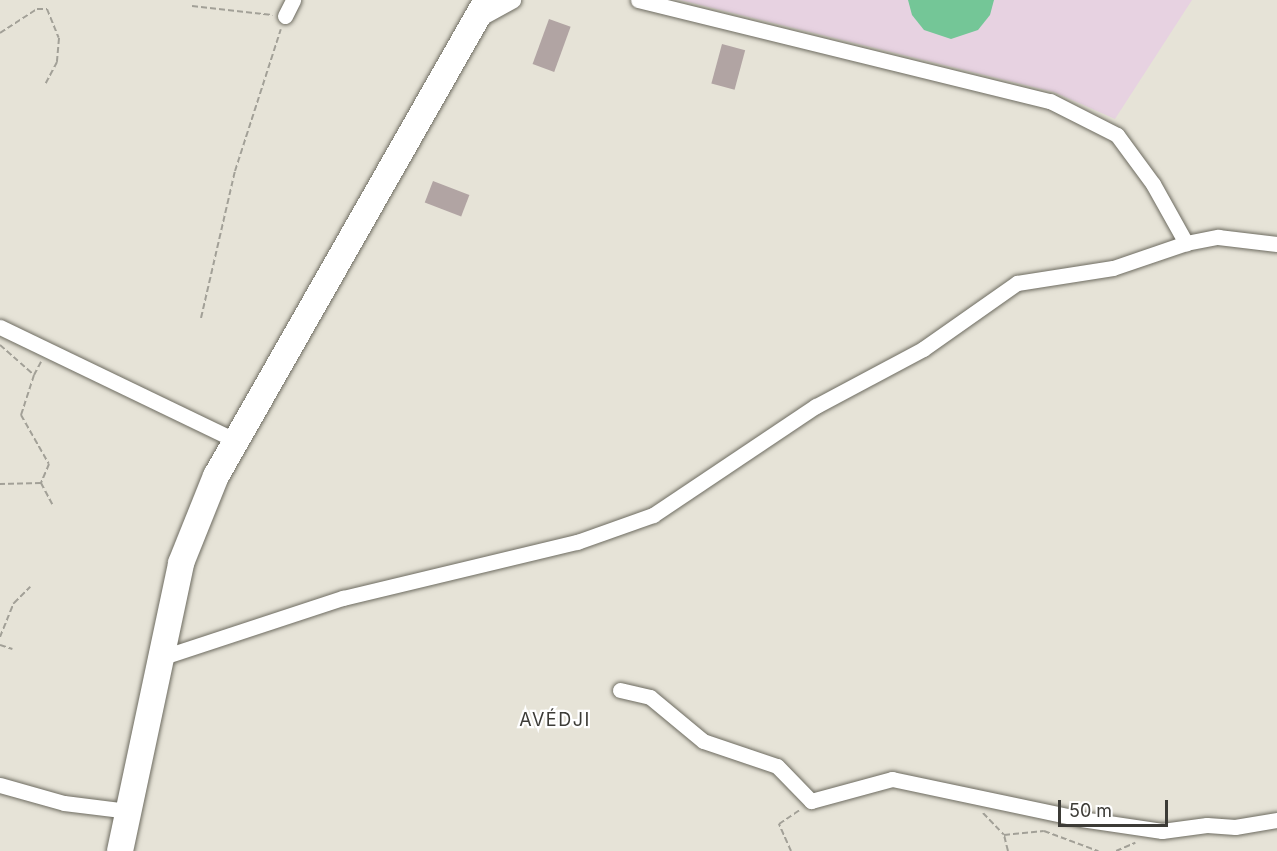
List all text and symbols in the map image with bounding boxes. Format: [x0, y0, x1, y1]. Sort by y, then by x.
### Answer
district label: AVÉDJI [519, 709, 591, 731]
scale bar [1061, 788, 1170, 826]
text: 50 m [1069, 800, 1112, 821]

